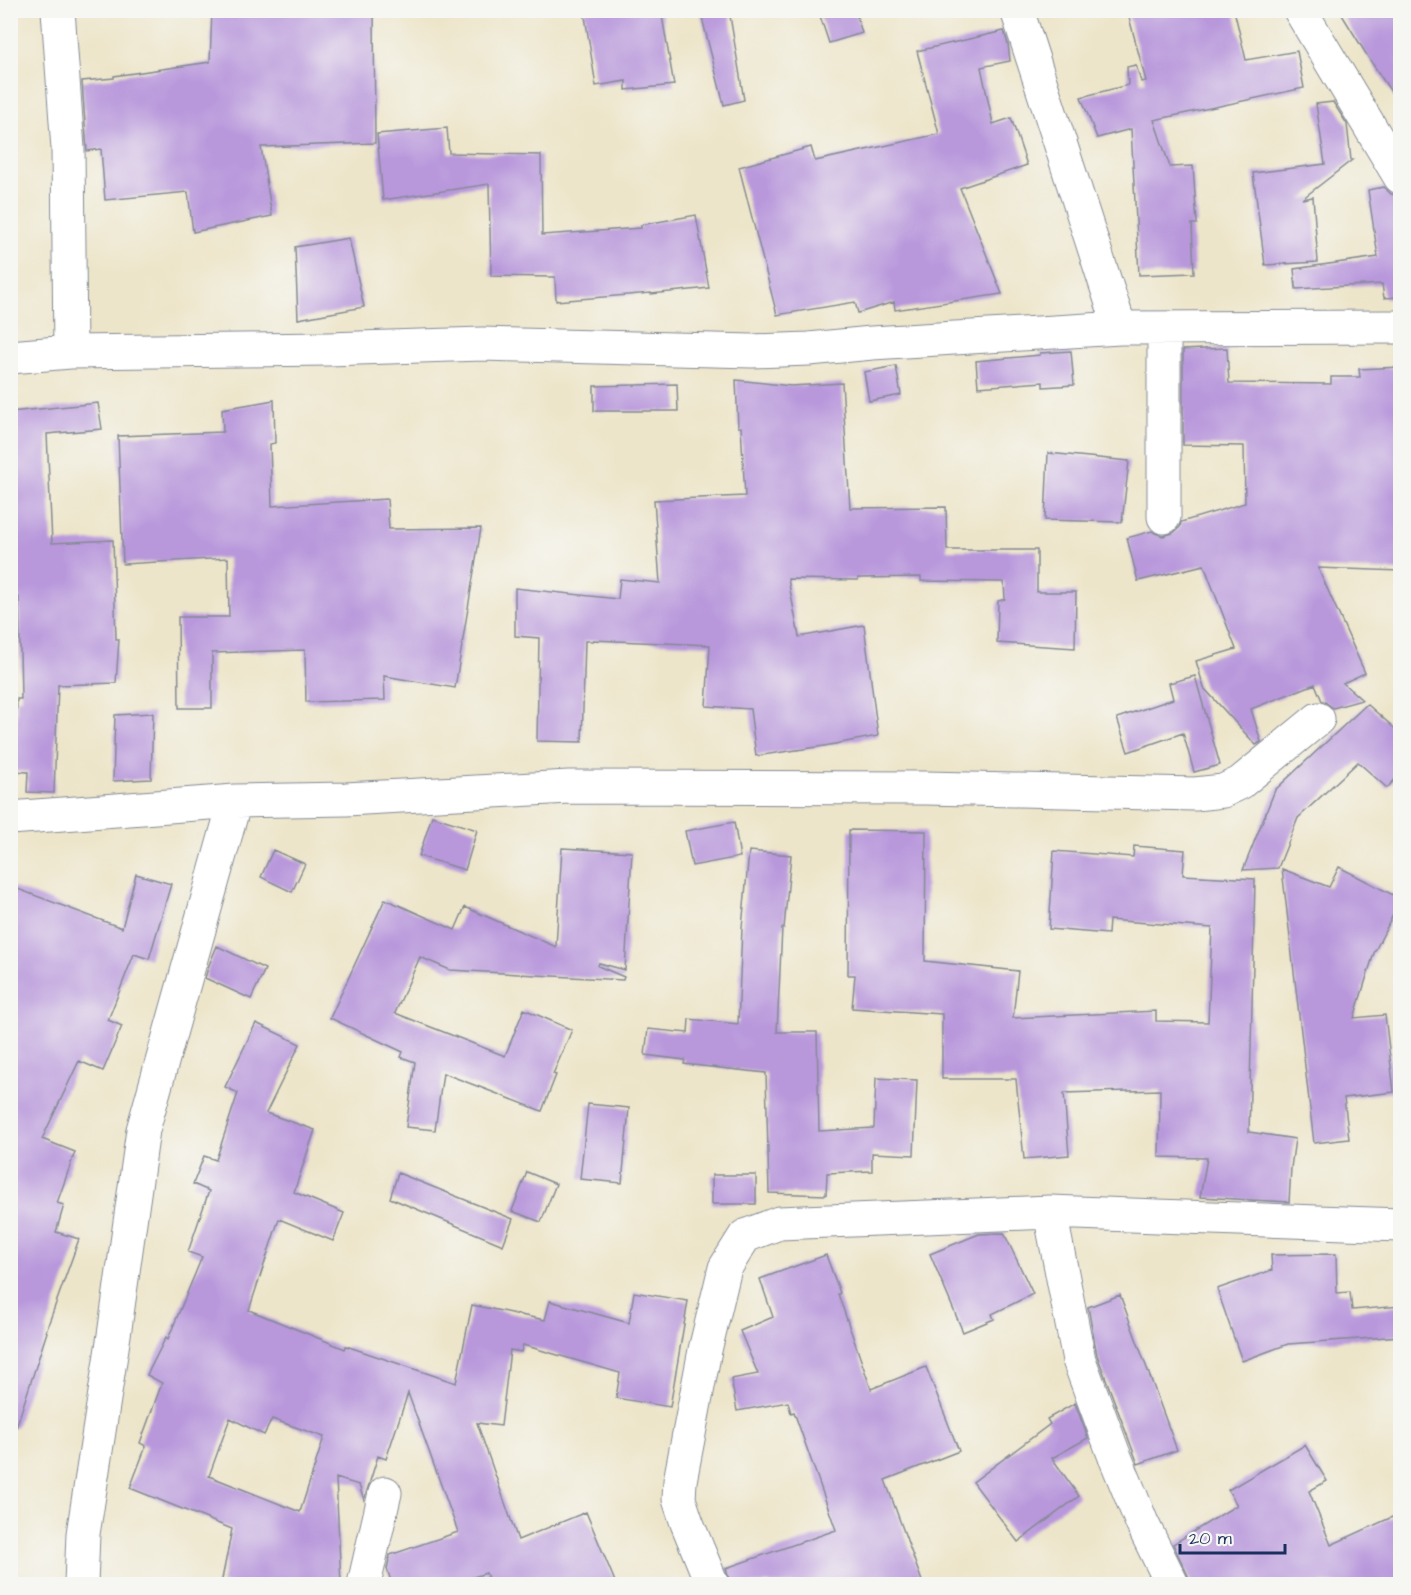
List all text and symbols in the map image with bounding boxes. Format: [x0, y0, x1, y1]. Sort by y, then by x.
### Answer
scale bar [1180, 1517, 1285, 1555]
text: 20 m [1189, 1526, 1232, 1551]

